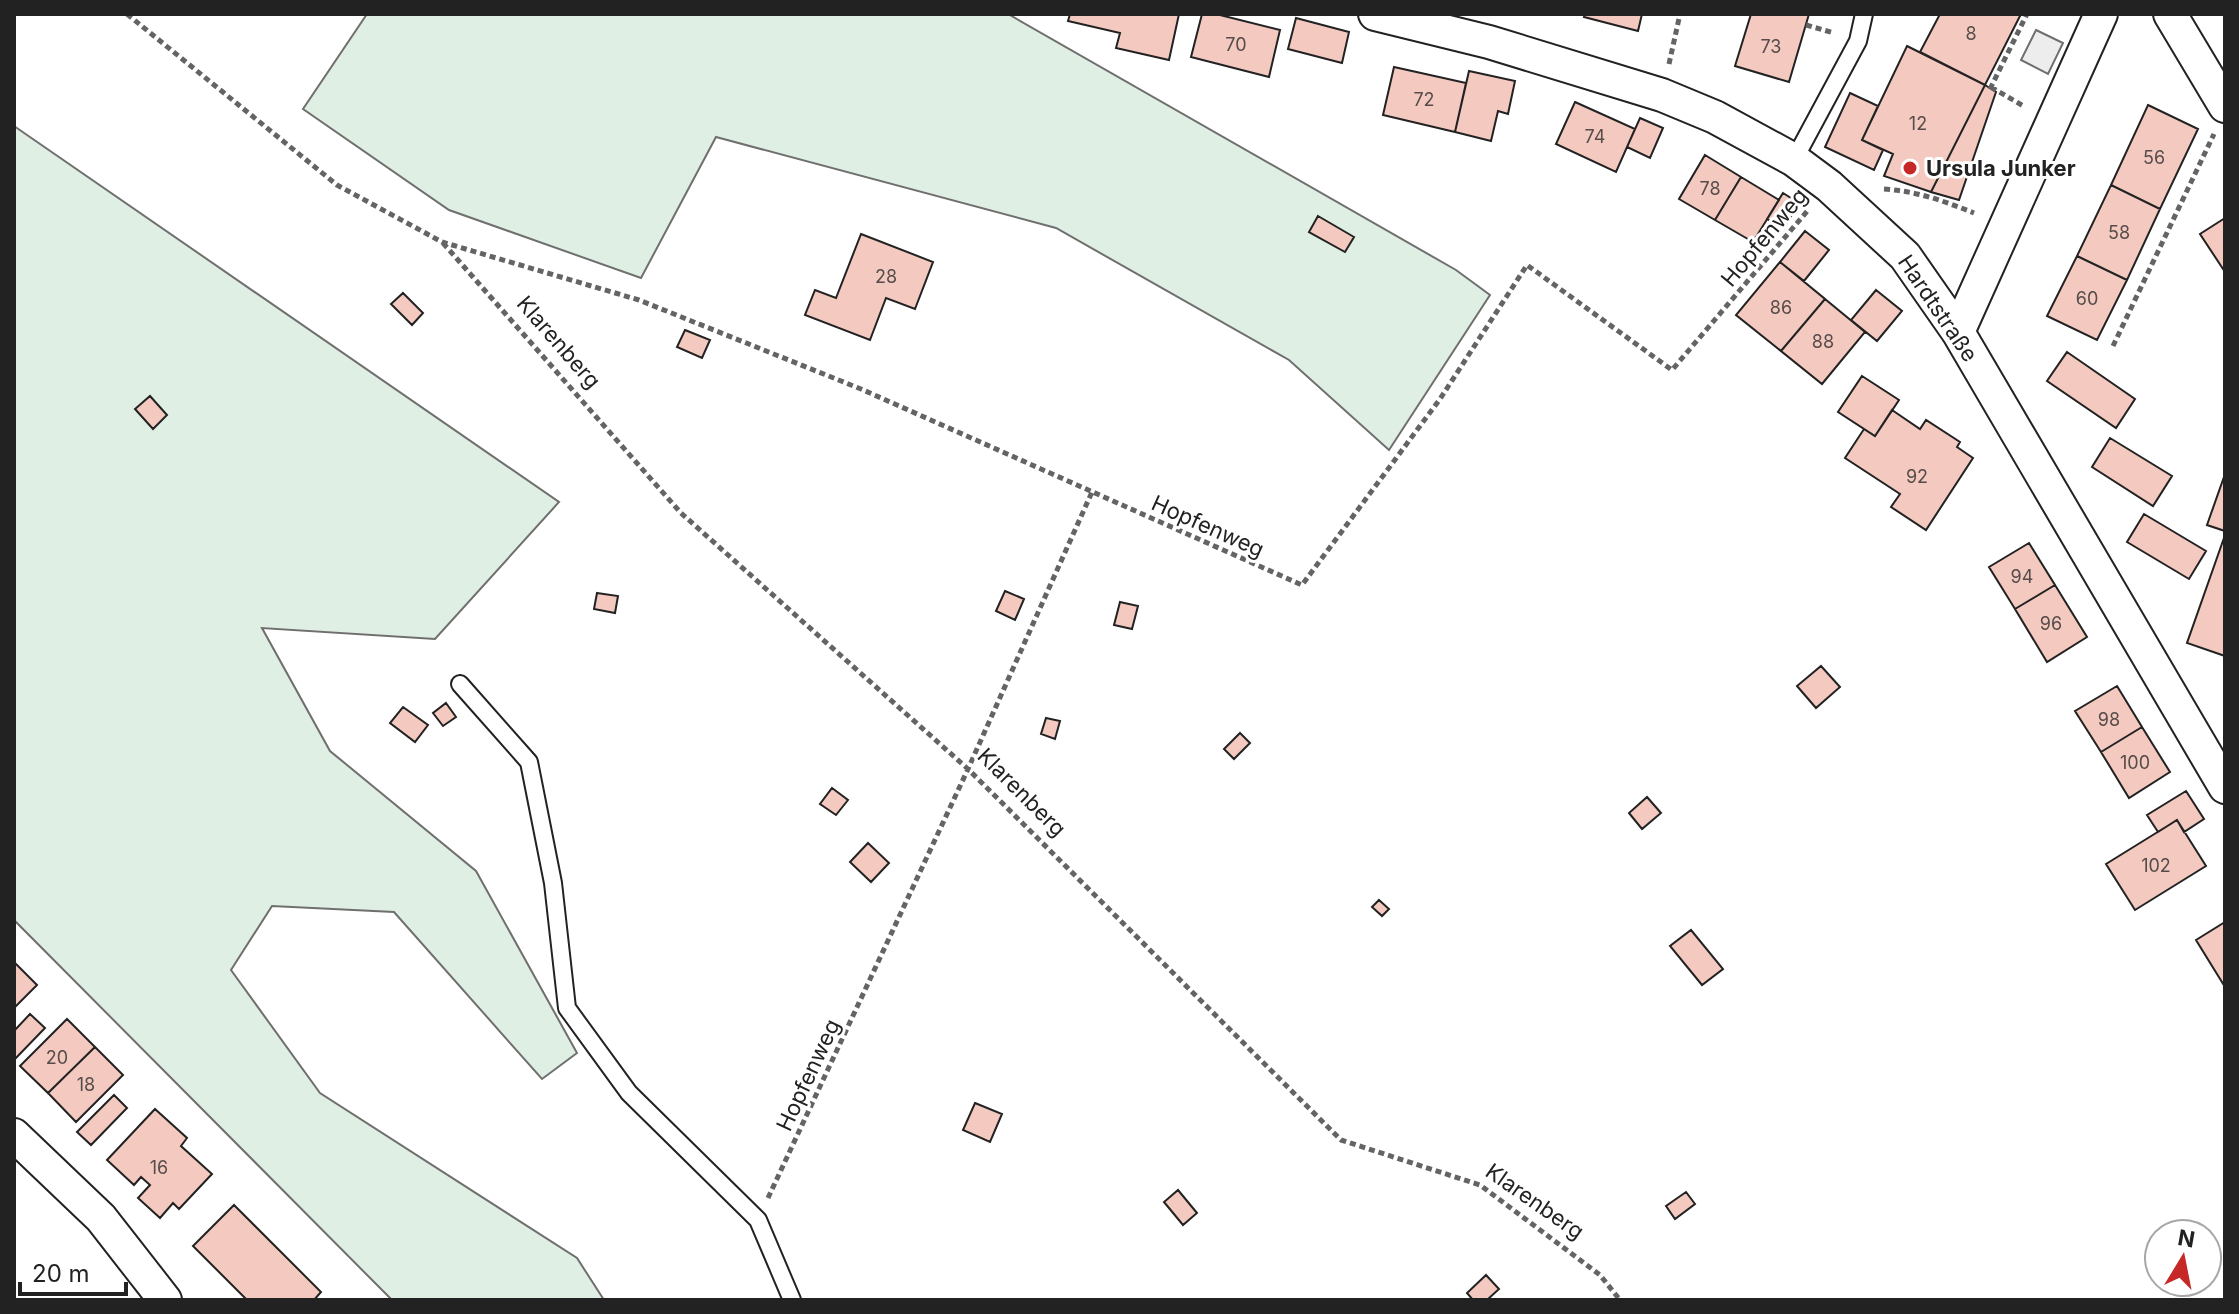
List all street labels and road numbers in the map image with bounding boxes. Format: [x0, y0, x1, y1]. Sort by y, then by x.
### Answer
street label: Hopfenweg [1715, 183, 1813, 291]
street label: Hardtstraße [1893, 250, 1983, 366]
street label: Klarenberg [512, 290, 606, 394]
street label: Hopfenweg [1148, 490, 1268, 562]
street label: Klarenberg [973, 743, 1071, 841]
street label: Hopfenweg [771, 1015, 845, 1135]
street label: Klarenberg [1481, 1158, 1589, 1244]

